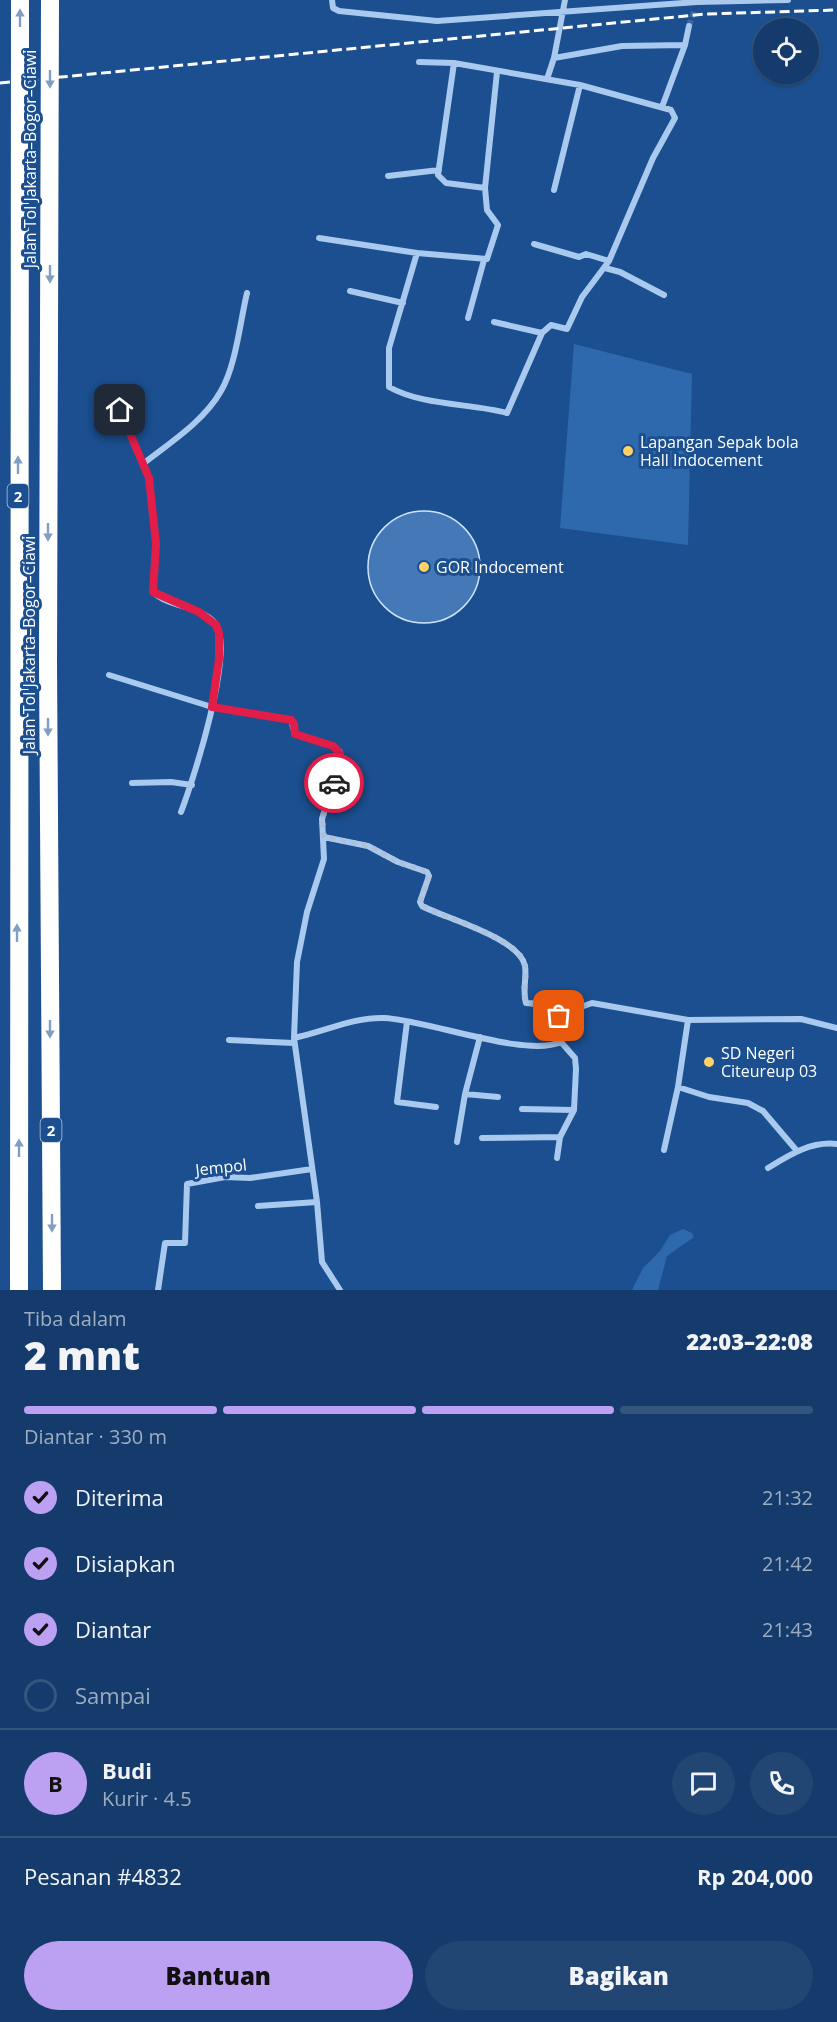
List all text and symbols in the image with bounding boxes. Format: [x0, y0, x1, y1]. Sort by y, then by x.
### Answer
one-way arrow [15, 9, 25, 28]
map controls [753, 18, 819, 84]
button: locate [753, 18, 819, 84]
street label: Jalan Tol Jakarta–Bogor–Ciawi [19, 50, 41, 270]
one-way arrow [46, 70, 55, 89]
one-way arrow [45, 265, 55, 284]
pin [94, 384, 145, 435]
icon: home [103, 393, 136, 426]
place label: Lapangan Sepak bola Hall Indocement [640, 431, 799, 471]
marker: Lapangan Sepak bola Hall Indocement [621, 444, 635, 458]
one-way arrow [13, 456, 23, 475]
road number: 2 [8, 484, 28, 508]
one-way arrow [43, 523, 53, 542]
street label: Jalan Tol Jakarta–Bogor–Ciawi [18, 536, 40, 756]
place label: GOR Indocement [436, 556, 564, 578]
marker: GOR Indocement [417, 560, 431, 574]
one-way arrow [43, 718, 53, 737]
courier [304, 753, 364, 813]
icon: car [318, 767, 351, 800]
one-way arrow [12, 924, 22, 943]
pin [533, 990, 584, 1041]
icon: bag [542, 999, 575, 1032]
one-way arrow [45, 1019, 55, 1038]
place label: SD Negeri Citeureup 03 [721, 1042, 817, 1082]
marker: SD Negeri Citeureup 03 [702, 1055, 716, 1069]
road number: 2 [40, 1118, 62, 1142]
one-way arrow [14, 1138, 24, 1157]
street label: Jempol [192, 1153, 248, 1181]
one-way arrow [47, 1214, 57, 1233]
text: Tiba dalam [24, 1305, 127, 1332]
text: 22:03–22:08 [686, 1326, 813, 1356]
text: 2 mnt [24, 1328, 140, 1381]
text: Diantar · 330 m [24, 1423, 167, 1450]
icon: check [24, 1481, 57, 1514]
text: Diterima [75, 1482, 164, 1512]
text: 21:32 [762, 1484, 813, 1511]
icon: check [24, 1547, 57, 1580]
text: Disiapkan [75, 1548, 176, 1578]
text: 21:42 [762, 1550, 813, 1577]
icon: check [24, 1613, 57, 1646]
text: Diantar [75, 1614, 151, 1644]
text: 21:43 [762, 1616, 813, 1643]
text: Sampai [75, 1680, 151, 1710]
button: chat [672, 1752, 735, 1815]
button: phone [750, 1752, 813, 1815]
text: Budi [102, 1755, 152, 1785]
text: B [48, 1768, 63, 1798]
text: Kurir · 4.5 [102, 1785, 192, 1812]
text: Pesanan #4832 [24, 1861, 182, 1891]
text: Rp 204,000 [697, 1861, 813, 1891]
button: Bantuan [24, 1941, 413, 2010]
button: Bagikan [425, 1941, 813, 2010]

